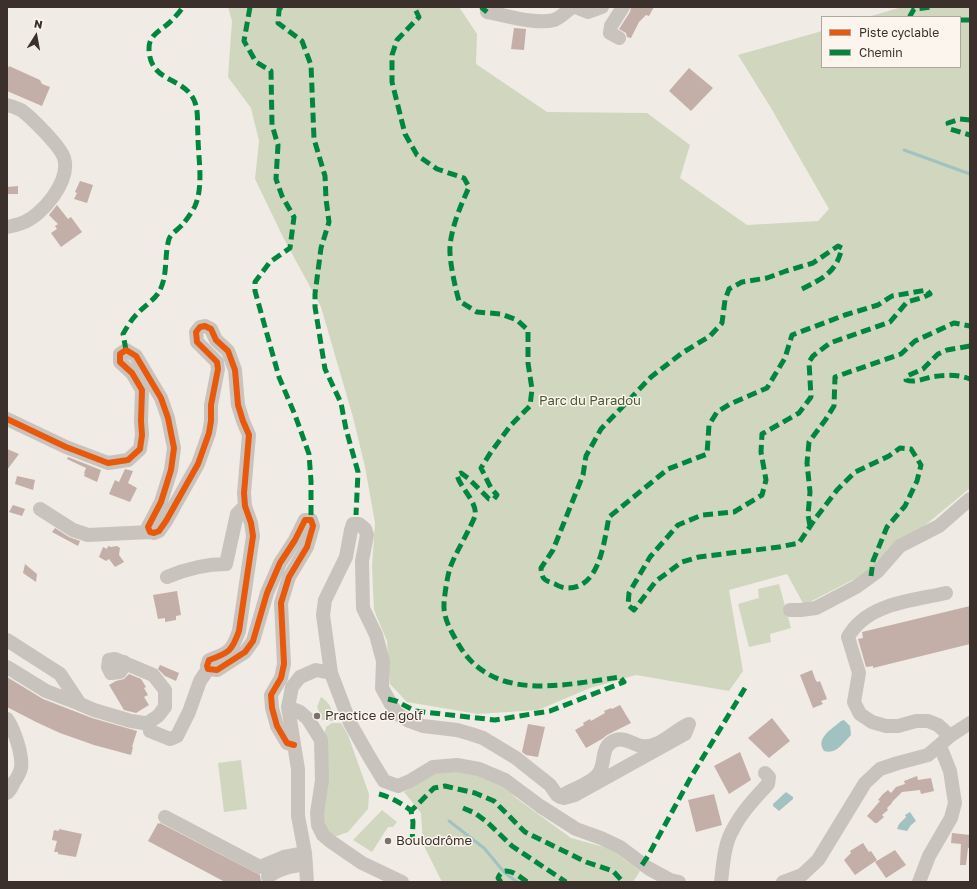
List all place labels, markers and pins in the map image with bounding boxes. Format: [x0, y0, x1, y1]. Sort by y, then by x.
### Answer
place label: Practice de golf [325, 708, 423, 724]
marker: Practice de golf [312, 711, 322, 721]
place label: Boulodrôme [396, 833, 472, 849]
marker: Boulodrôme [383, 836, 393, 846]

